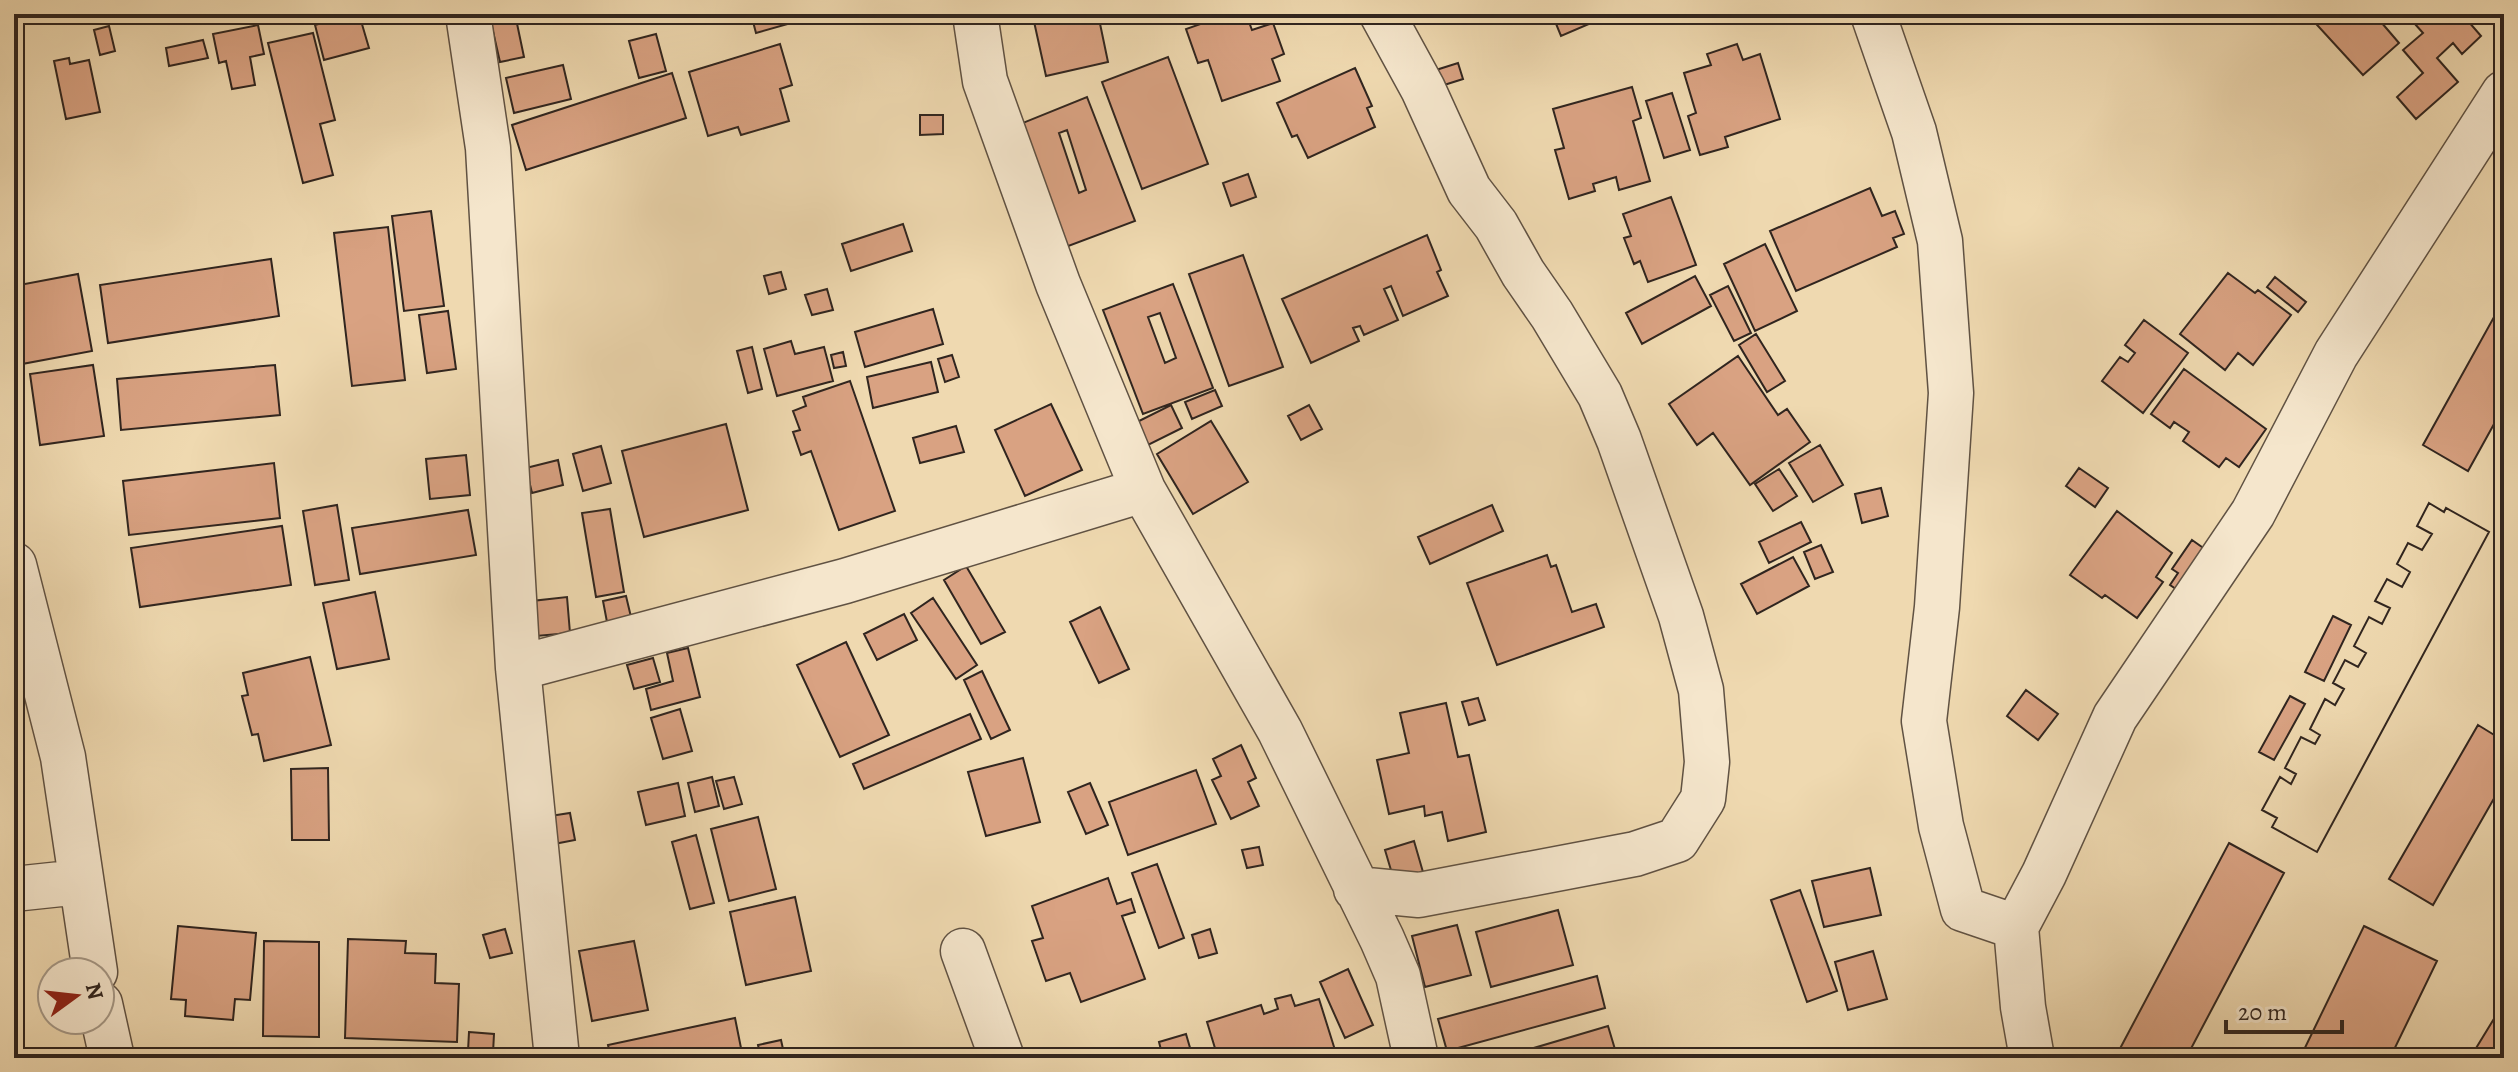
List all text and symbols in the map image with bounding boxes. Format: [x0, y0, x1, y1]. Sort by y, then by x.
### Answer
north arrow [36, 956, 116, 1036]
text: N [78, 979, 111, 1003]
scale bar [2226, 984, 2342, 1034]
text: 20 m [2238, 996, 2287, 1028]

